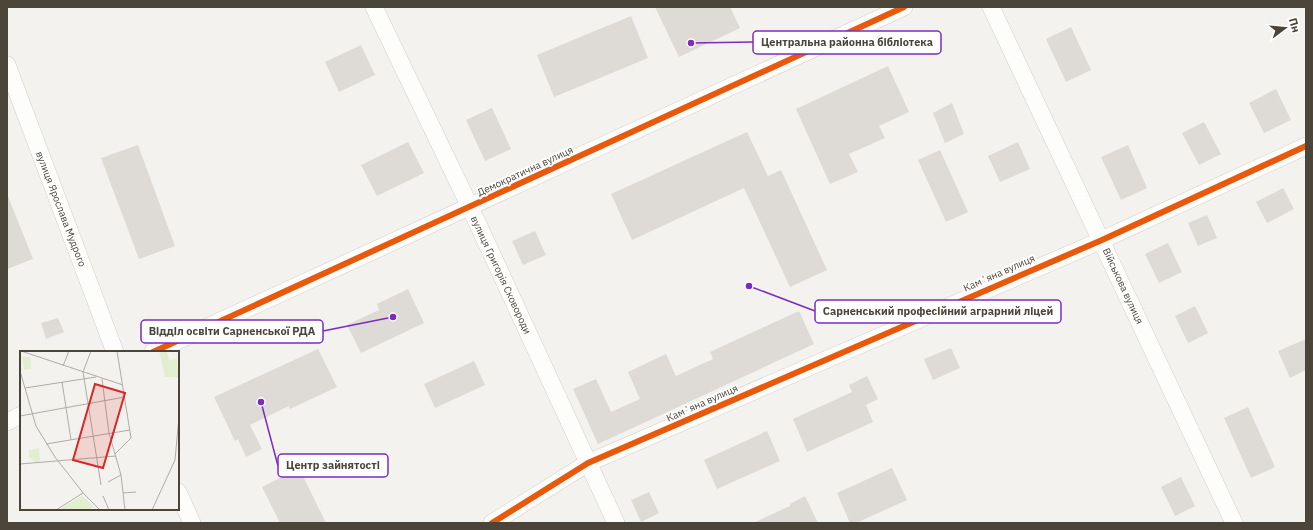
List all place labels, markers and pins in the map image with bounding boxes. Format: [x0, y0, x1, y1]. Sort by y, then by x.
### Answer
callout: Центральна районна бібліотека [753, 31, 941, 54]
callout: Сарненський професійний аграрний ліцей [815, 300, 1061, 323]
callout: Відділ освіти Сарненської РДА [141, 320, 323, 343]
callout: Центр зайнятості [278, 454, 388, 477]

